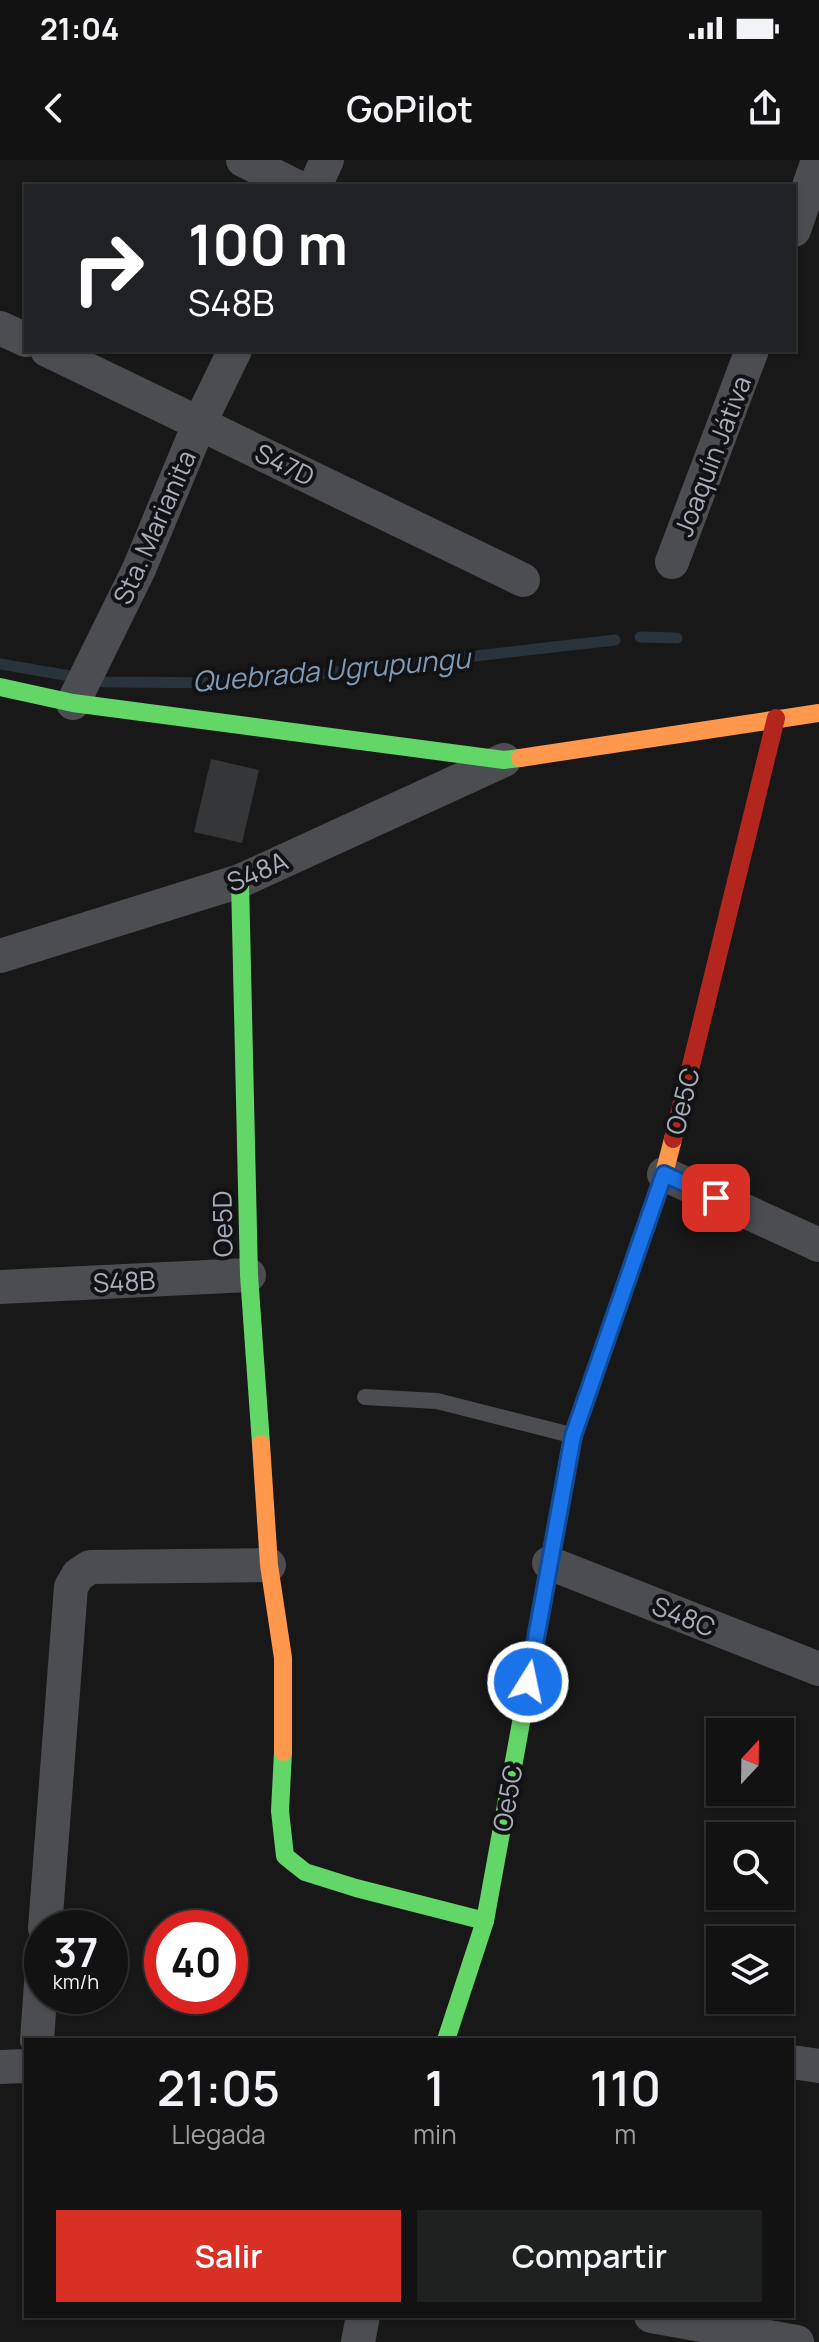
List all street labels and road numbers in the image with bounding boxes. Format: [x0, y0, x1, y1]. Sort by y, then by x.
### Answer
street label: Joaquín Játiva [665, 371, 759, 541]
street label: S47D [249, 434, 321, 494]
street label: Sta. Marianita [104, 444, 204, 610]
street label: S48A [221, 842, 293, 900]
street label: Oe5C [656, 1064, 708, 1138]
street label: Oe5D [203, 1190, 241, 1258]
street label: S48B [92, 1261, 156, 1301]
street label: S48C [647, 1587, 721, 1645]
street label: Oe5C [483, 1762, 531, 1834]

